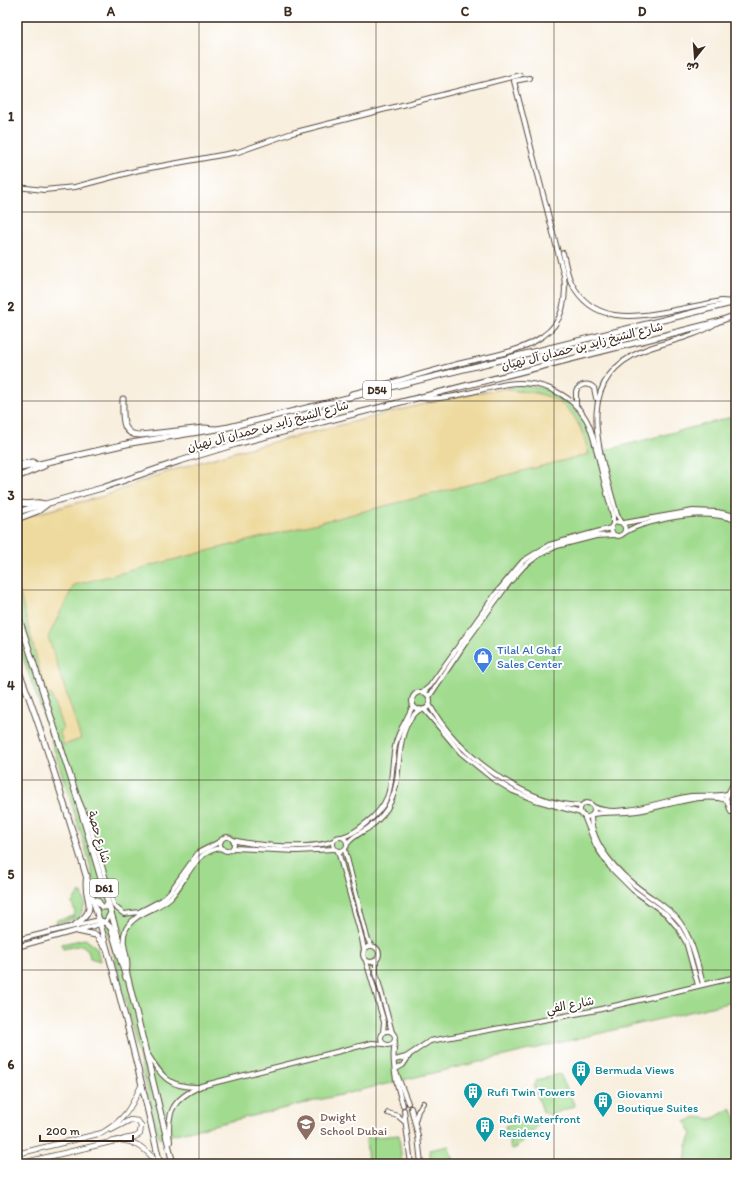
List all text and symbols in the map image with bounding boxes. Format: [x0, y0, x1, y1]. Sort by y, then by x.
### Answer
text: A [106, 4, 116, 19]
text: B [284, 4, 293, 19]
text: C [461, 4, 470, 19]
text: D [638, 4, 647, 19]
north arrow [675, 38, 715, 78]
text: ش [685, 59, 700, 75]
text: 1 [8, 109, 14, 124]
text: 2 [8, 299, 15, 314]
street label: شارع الشيخ زايد بن حمدان آل نهيان [499, 319, 665, 375]
road number: D54 [363, 381, 391, 399]
street label: شارع الشيخ زايد بن حمدان آل نهيان [186, 398, 351, 456]
text: 3 [7, 488, 15, 503]
place label: Tilal Al Ghaf Sales Center [497, 643, 563, 671]
shop icon: Tilal Al Ghaf Sales Center [472, 646, 494, 674]
text: 4 [7, 678, 15, 693]
street label: شارع حصة [83, 809, 113, 865]
text: 5 [8, 867, 15, 882]
road number: D61 [90, 879, 118, 897]
street label: شارع الفي [545, 993, 596, 1020]
text: 6 [8, 1057, 15, 1072]
building icon: Bermuda Views [570, 1059, 592, 1087]
place label: Bermuda Views [595, 1063, 674, 1077]
building icon: Rufi Twin Towers [462, 1081, 484, 1109]
place label: Rufi Twin Towers [487, 1085, 575, 1099]
place label: Giovanni Boutique Suites [617, 1087, 698, 1115]
building icon: Giovanni Boutique Suites [592, 1090, 614, 1118]
place label: Dwight School Dubai [320, 1110, 387, 1138]
place label: Rufi Waterfront Residency [499, 1112, 581, 1140]
school or university icon: Dwight School Dubai [295, 1113, 317, 1141]
building icon: Rufi Waterfront Residency [474, 1115, 496, 1143]
scale bar [40, 1117, 133, 1143]
text: 200 m [46, 1124, 80, 1138]

